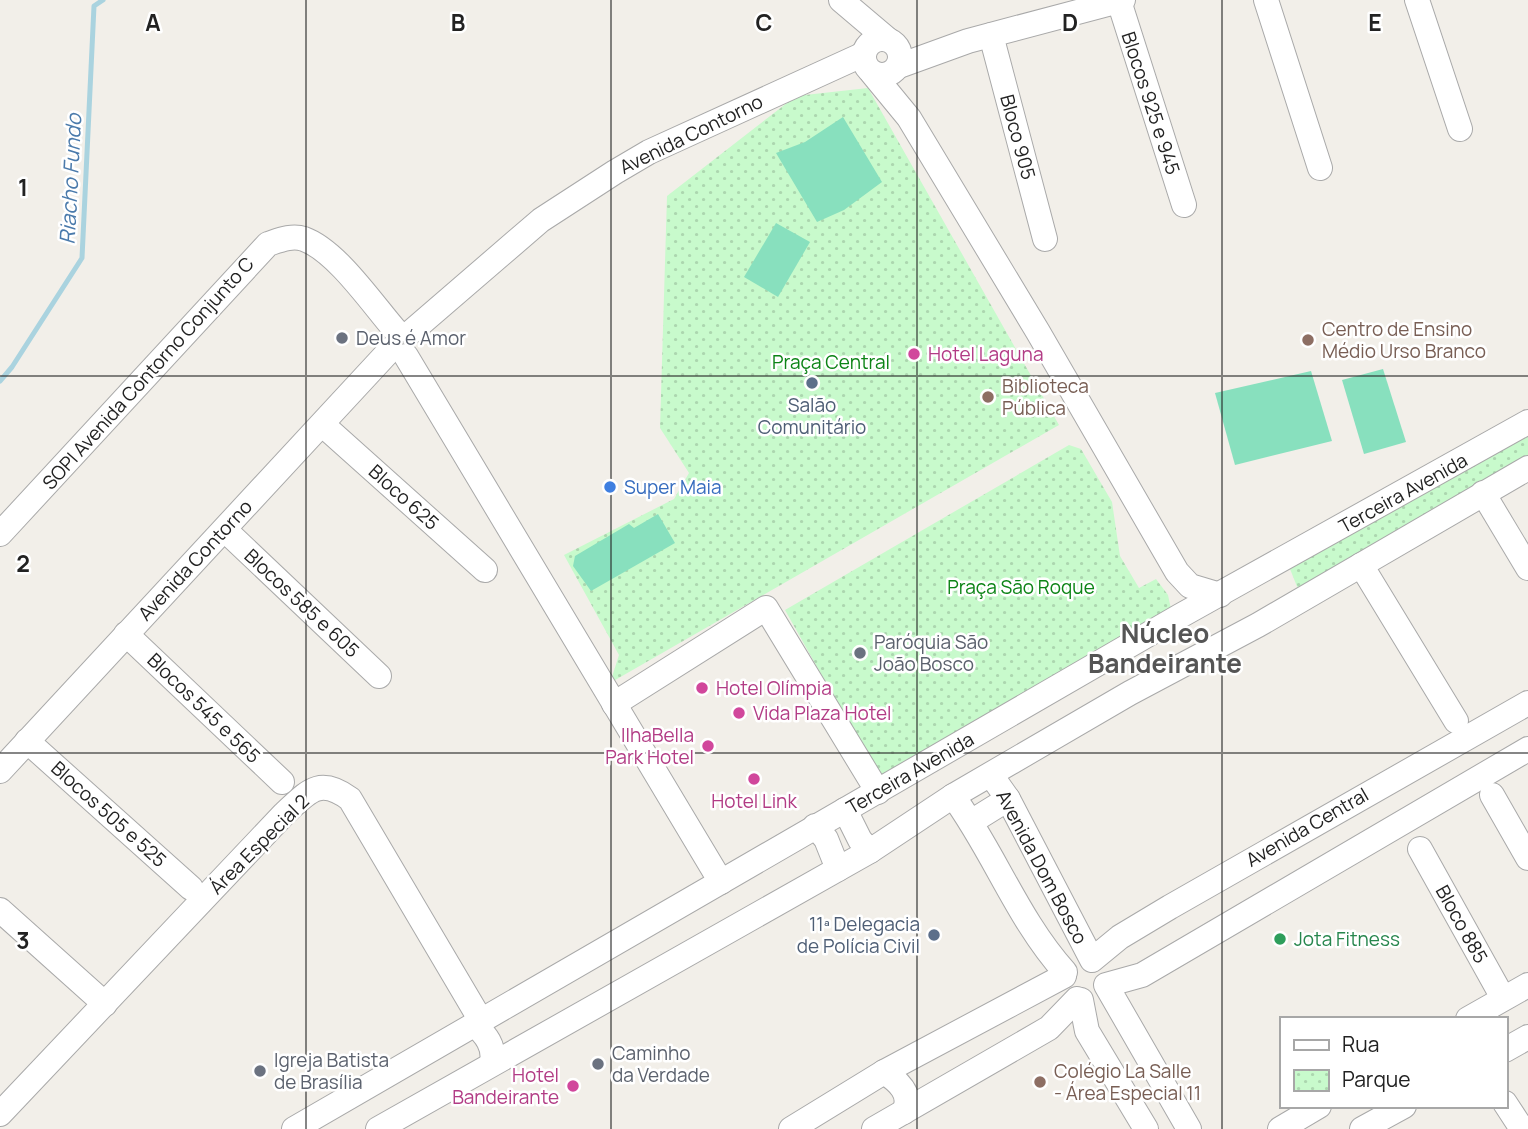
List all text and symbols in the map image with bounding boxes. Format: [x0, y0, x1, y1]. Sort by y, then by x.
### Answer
text: A [145, 6, 161, 38]
text: B [451, 6, 465, 38]
text: C [756, 6, 773, 38]
text: D [1062, 6, 1078, 38]
text: E [1368, 6, 1382, 38]
street label: Blocos 925 e 945 [1116, 28, 1186, 178]
street label: Avenida Contorno [615, 88, 767, 180]
street label: Bloco 905 [994, 92, 1042, 182]
water label: Riacho Fundo [53, 111, 87, 245]
text: 1 [18, 171, 28, 203]
street label: SOPI Avenida Contorno Conjunto C [36, 251, 260, 495]
place label: Centro de Ensino Médio Urso Branco [1322, 316, 1486, 364]
place label: Deus é Amor [356, 325, 466, 351]
marker: Deus é Amor [334, 330, 350, 346]
marker: Centro de Ensino Médio Urso Branco [1300, 332, 1316, 348]
place label: Hotel Laguna [928, 341, 1043, 367]
marker: Hotel Laguna [906, 346, 922, 362]
park label: Praça Central [772, 349, 890, 375]
place label: Biblioteca Pública [1002, 373, 1089, 421]
marker: Salão Comunitário [804, 375, 820, 391]
marker: Biblioteca Pública [980, 389, 996, 405]
place label: Salão Comunitário [758, 392, 866, 440]
street label: Terceira Avenida [1334, 447, 1472, 539]
street label: Bloco 625 [363, 459, 445, 536]
place label: Super Maia [624, 474, 722, 500]
marker: Super Maia [602, 479, 618, 495]
street label: Avenida Contorno [132, 494, 258, 626]
street label: Blocos 585 e 605 [239, 543, 365, 663]
text: 2 [16, 547, 30, 579]
park label: Praça São Roque [947, 574, 1095, 600]
district label: Núcleo Bandeirante [1088, 615, 1242, 681]
place label: Paróquia São João Bosco [874, 629, 988, 677]
marker: Paróquia São João Bosco [852, 645, 868, 661]
street label: Blocos 545 e 565 [142, 647, 266, 769]
place label: Hotel Olímpia [716, 675, 832, 701]
marker: Hotel Olímpia [694, 680, 710, 696]
place label: Vida Plaza Hotel [753, 700, 891, 726]
marker: Vida Plaza Hotel [731, 705, 747, 721]
place label: IlhaBella Park Hotel [605, 722, 694, 770]
street label: Terceira Avenida [842, 726, 978, 820]
marker: IlhaBella Park Hotel [700, 738, 716, 754]
street label: Blocos 505 e 525 [46, 755, 172, 873]
marker: Hotel Link [746, 771, 762, 787]
street label: Avenida Central [1241, 781, 1373, 873]
street label: Avenida Dom Bosco [990, 785, 1094, 949]
street label: Área Especial 2 [203, 788, 315, 900]
place label: Hotel Link [711, 788, 797, 814]
street label: Bloco 885 [1430, 880, 1494, 968]
place label: 11ª Delegacia de Polícia Civil [797, 911, 920, 959]
text: 3 [16, 924, 30, 956]
place label: Jota Fitness [1294, 926, 1400, 952]
marker: 11ª Delegacia de Polícia Civil [926, 927, 942, 943]
marker: Jota Fitness [1272, 931, 1288, 947]
legend [1280, 1017, 1507, 1108]
text: Rua [1342, 1030, 1379, 1058]
place label: Caminho da Verdade [612, 1040, 710, 1088]
place label: Igreja Batista de Brasília [274, 1047, 389, 1095]
marker: Caminho da Verdade [590, 1056, 606, 1072]
place label: Colégio La Salle - Área Especial 11 [1054, 1058, 1201, 1106]
place label: Hotel Bandeirante [452, 1062, 559, 1110]
marker: Igreja Batista de Brasília [252, 1063, 268, 1079]
text: Parque [1342, 1065, 1411, 1093]
marker: Colégio La Salle - Área Especial 11 [1032, 1074, 1048, 1090]
marker: Hotel Bandeirante [565, 1078, 581, 1094]

